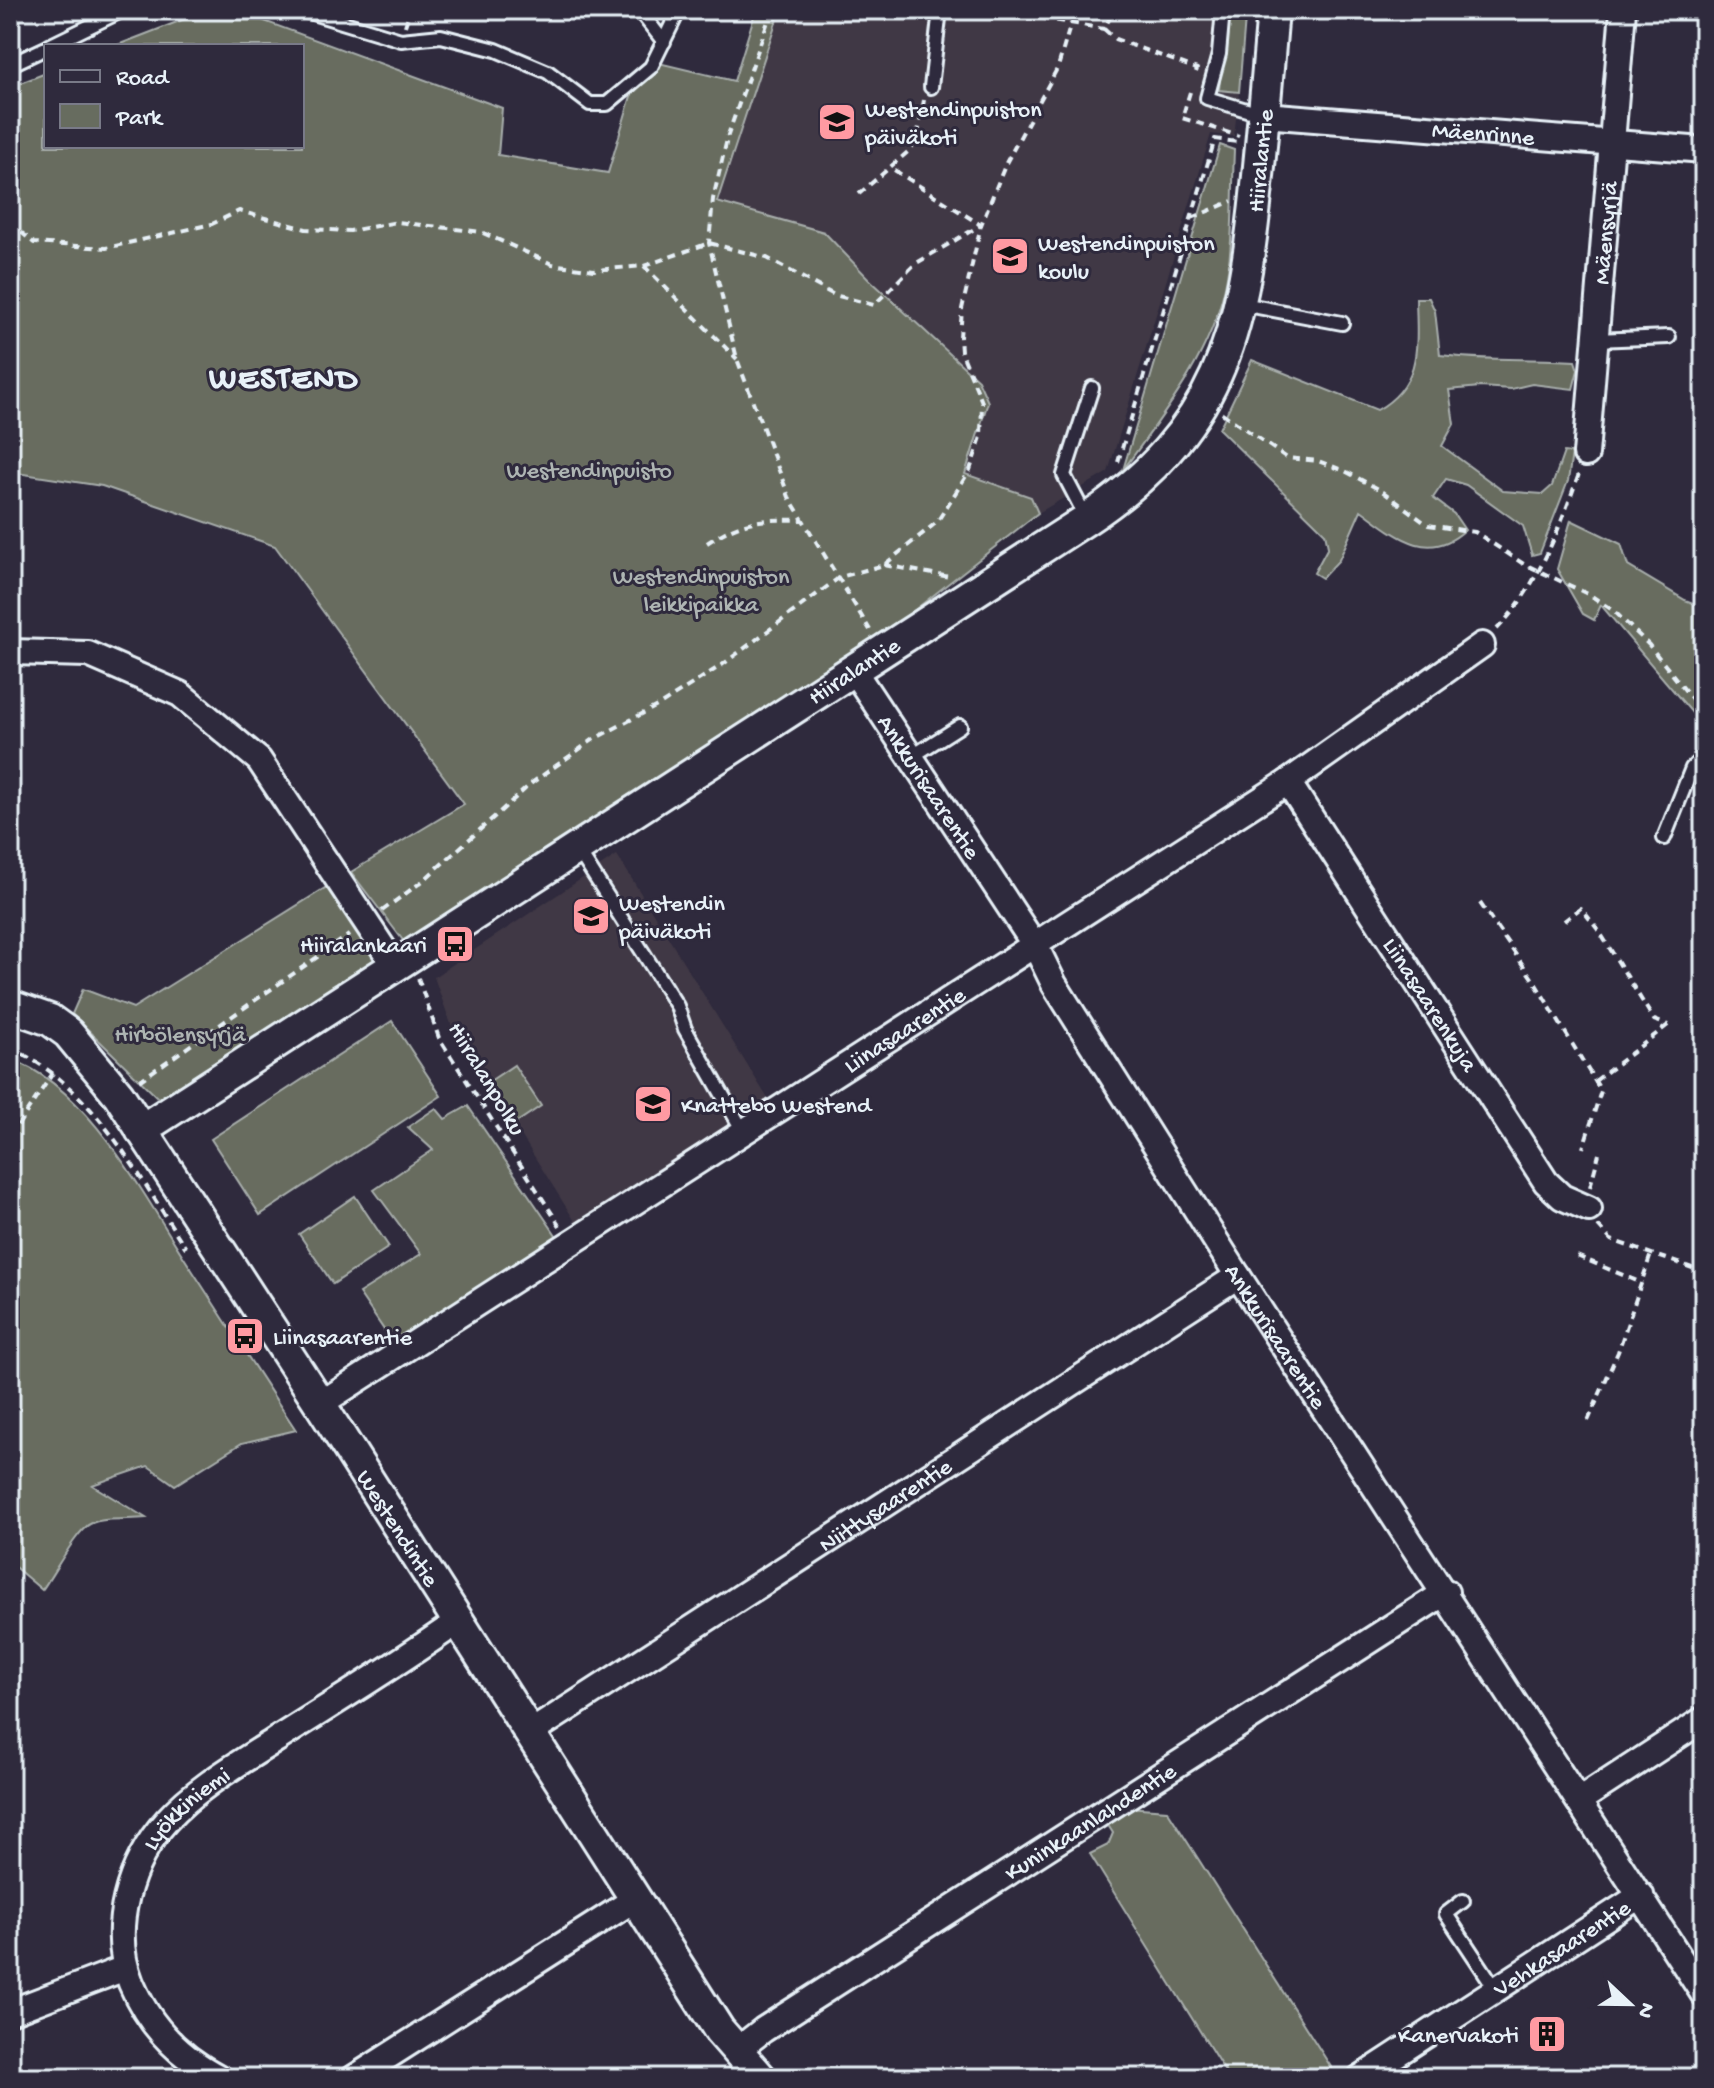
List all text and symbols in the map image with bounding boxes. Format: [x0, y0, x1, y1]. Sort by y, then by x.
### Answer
legend [44, 44, 304, 148]
text: Road [116, 65, 170, 94]
place label: Westendinpuiston päiväkoti [864, 97, 1042, 154]
school or university icon: Westendinpuiston päiväkoti [816, 101, 858, 143]
text: Park [115, 105, 164, 134]
street label: Hiiralantie [1243, 108, 1282, 214]
street label: Mäenrinne [1431, 117, 1536, 155]
street label: Mäensyrjä [1589, 180, 1627, 286]
place label: Westendinpuiston koulu [1038, 231, 1215, 288]
school or university icon: Westendinpuiston koulu [989, 235, 1031, 277]
district label: WESTEND [208, 362, 359, 400]
park label: Westendinpuisto [506, 458, 672, 487]
park label: Westendinpuiston leikkipaikka [613, 564, 790, 621]
street label: Hiiralantie [804, 632, 907, 713]
street label: Ankkurisaarentie [869, 710, 985, 866]
place label: Westendin päiväkoti [618, 891, 725, 948]
school or university icon: Westendin päiväkoti [570, 895, 612, 937]
bus stop icon: Hiiralankaari [434, 923, 476, 965]
place label: Hiiralankaari [300, 933, 427, 962]
street label: Liinasaarenkuja [1374, 933, 1482, 1079]
street label: Liinasaarentie [839, 982, 973, 1082]
street label: Hiiralanpolku [440, 1018, 530, 1142]
park label: Hirbölensyrjä [114, 1022, 246, 1051]
school or university icon: Knattebo Westend [632, 1083, 674, 1125]
place label: Knattebo Westend [681, 1093, 873, 1122]
street label: Ankkurisaarentie [1216, 1260, 1332, 1416]
bus stop icon: Liinasaarentie [224, 1315, 266, 1357]
place label: Liinasaarentie [273, 1325, 413, 1354]
street label: Niittysaarentie [814, 1453, 959, 1561]
street label: Westendintie [348, 1465, 444, 1594]
street label: Kuninkaanlahdentie [1000, 1758, 1183, 1889]
street label: Lyökkiniemi [138, 1762, 237, 1857]
street label: Vehkasaarentie [1488, 1894, 1638, 2006]
north arrow [1590, 1964, 1670, 2044]
text: N [1630, 1998, 1660, 2022]
building icon: Kanervakoti [1526, 2013, 1568, 2055]
place label: Kanervakoti [1398, 2023, 1519, 2052]

